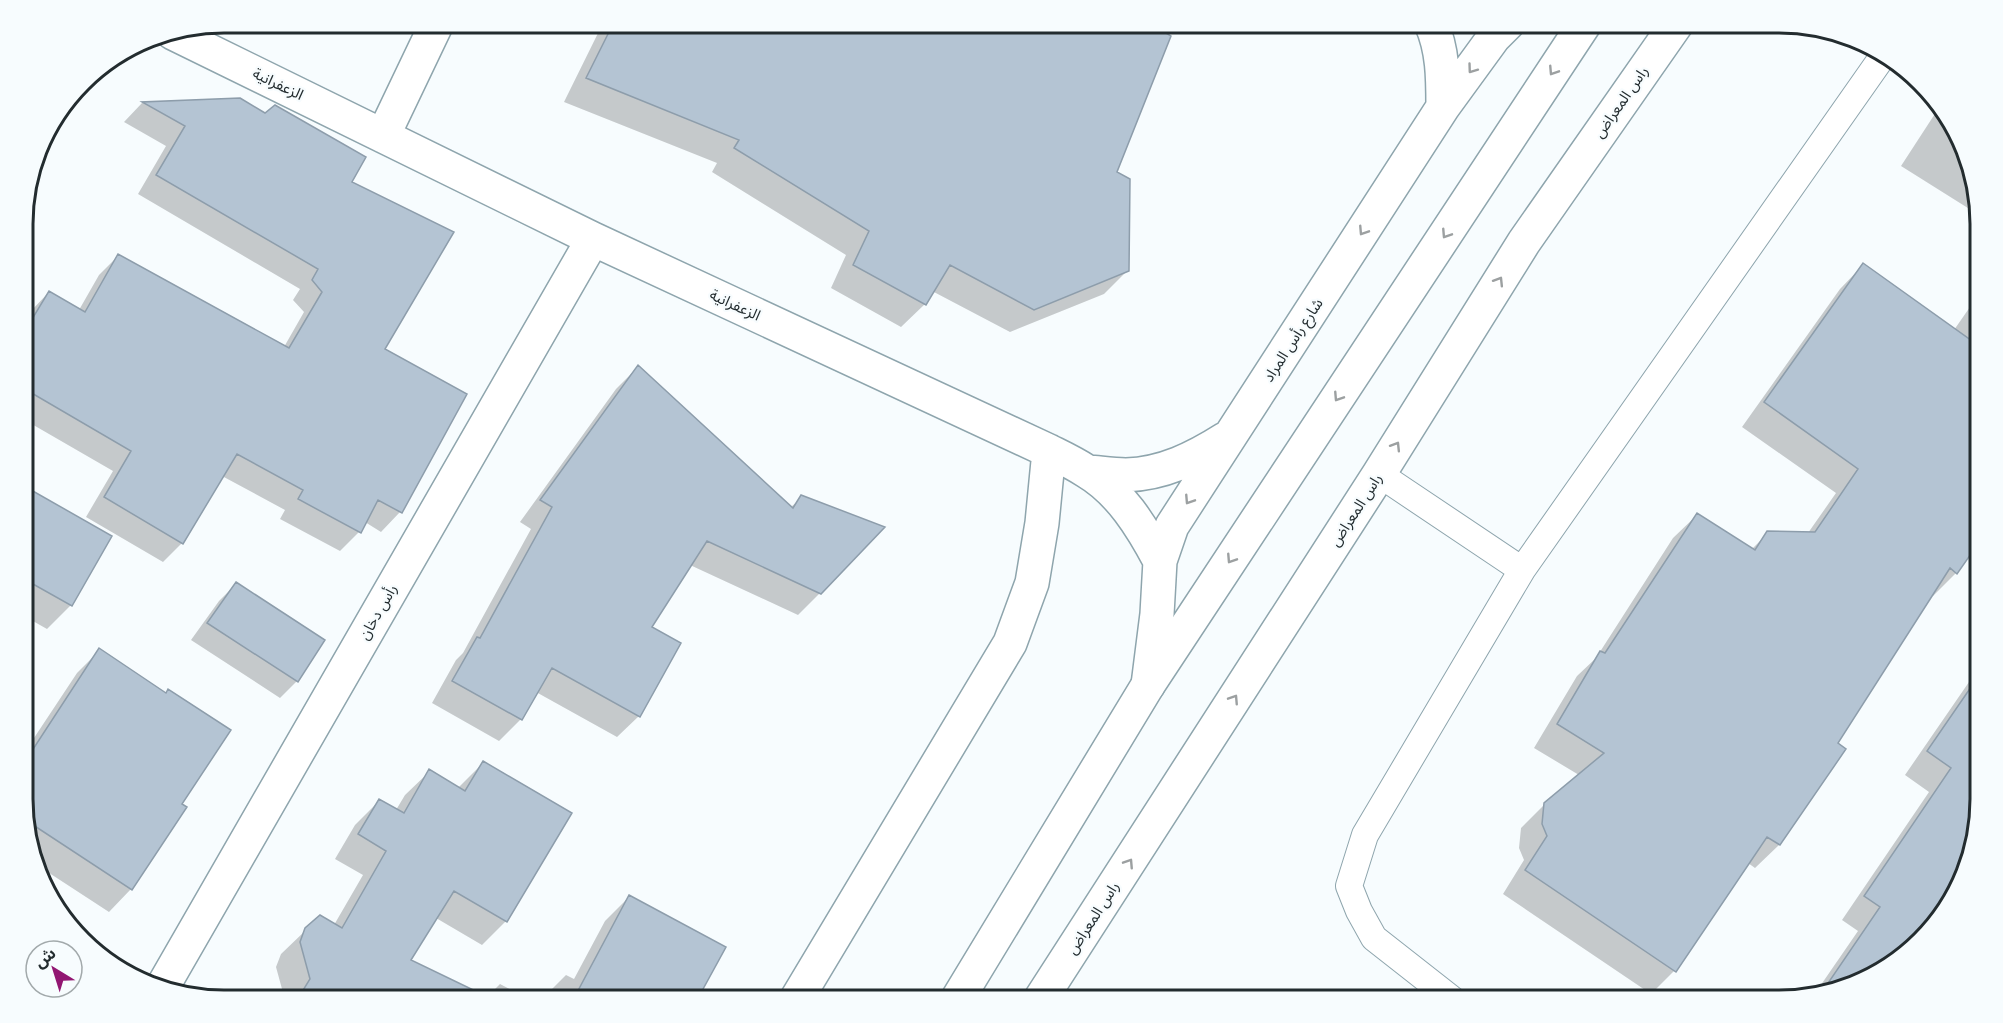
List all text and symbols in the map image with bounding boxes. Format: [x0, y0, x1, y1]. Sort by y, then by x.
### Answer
one-way arrow [1468, 62, 1479, 73]
street label: راس المعراض [1590, 63, 1652, 141]
street label: الزعفرانية [250, 64, 306, 104]
one-way arrow [1549, 65, 1560, 76]
one-way arrow [1359, 225, 1371, 235]
one-way arrow [1441, 228, 1453, 238]
one-way arrow [1492, 277, 1504, 287]
street label: الزعفرانية [707, 285, 763, 325]
street label: شارع رأس المراد [1259, 295, 1329, 387]
one-way arrow [1334, 390, 1345, 401]
one-way arrow [1389, 442, 1400, 453]
street label: راس المعراض [1326, 470, 1386, 550]
one-way arrow [1185, 493, 1196, 504]
one-way arrow [1227, 553, 1238, 564]
street label: رأس دخان [355, 581, 401, 643]
one-way arrow [1227, 695, 1239, 705]
one-way arrow [1121, 859, 1133, 869]
street label: راس المعراض [1063, 878, 1123, 958]
north arrow [24, 939, 84, 999]
text: ش [31, 943, 60, 972]

